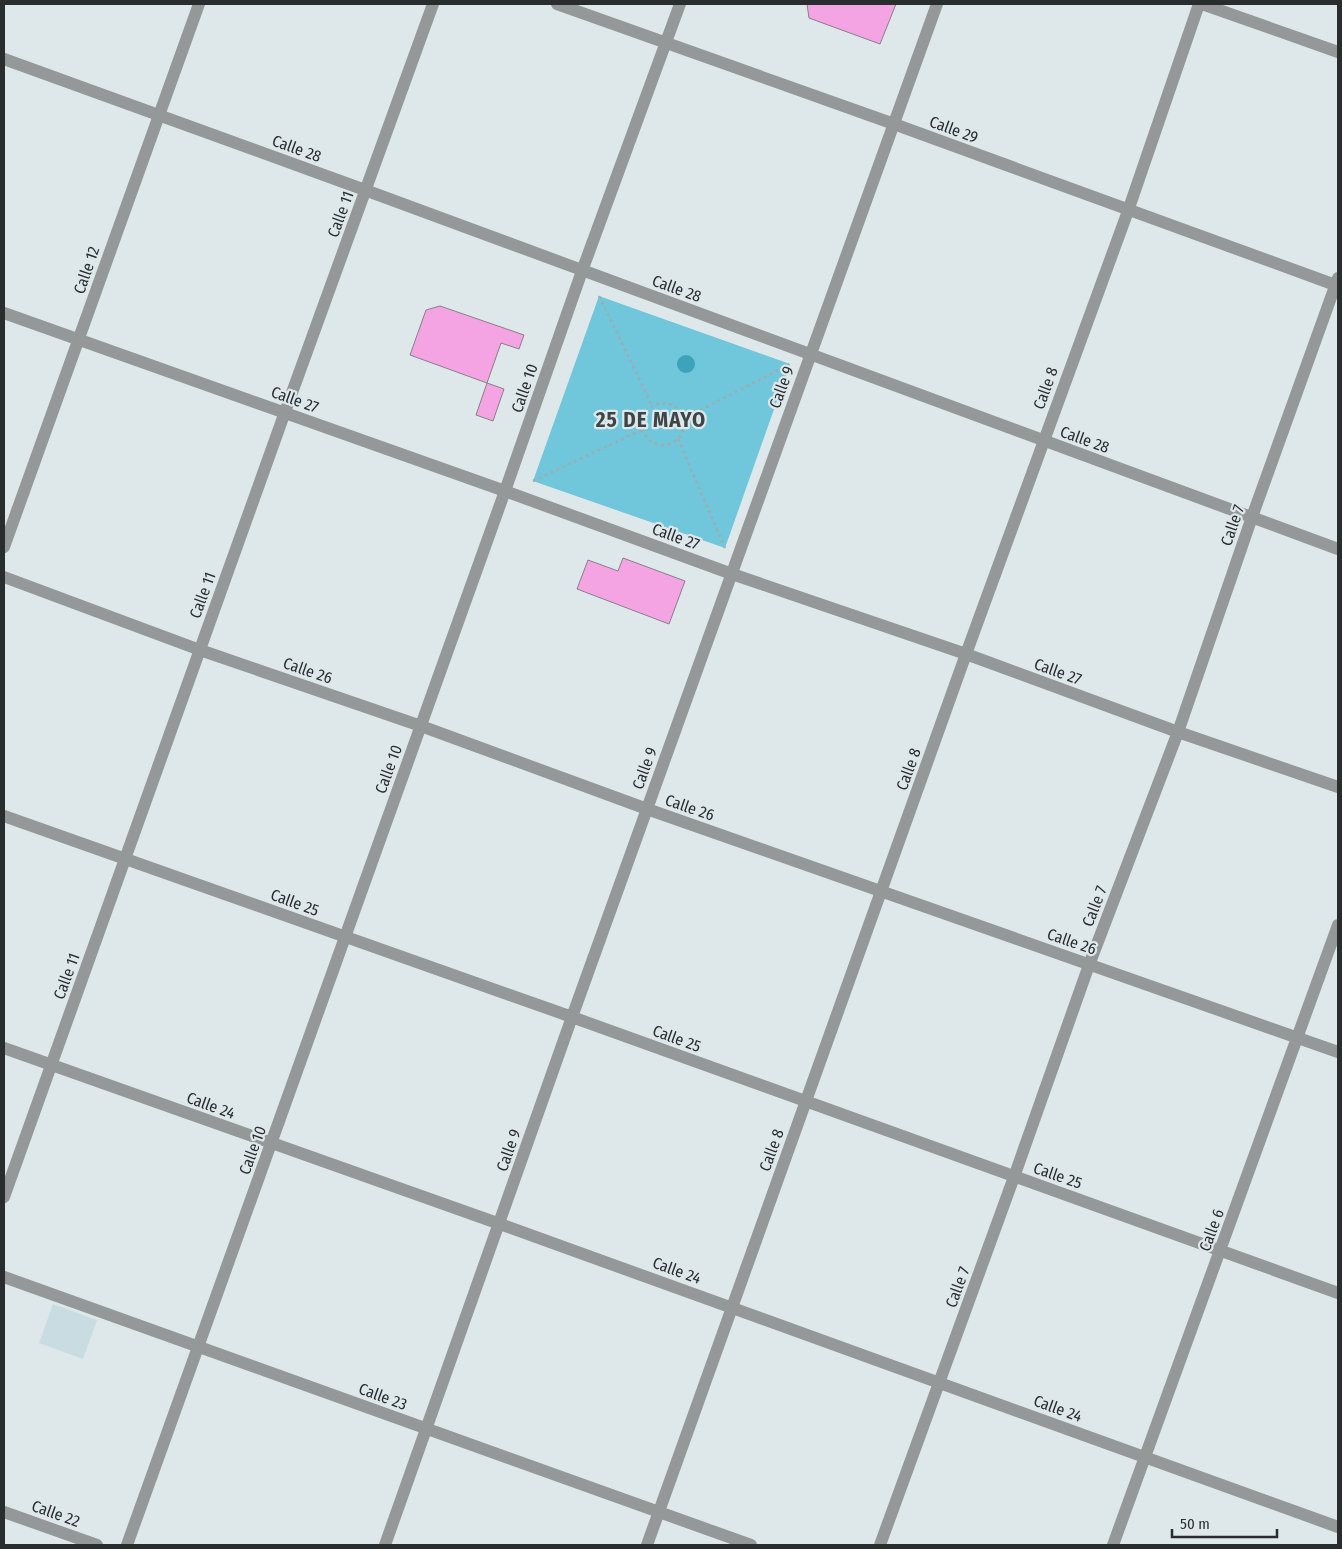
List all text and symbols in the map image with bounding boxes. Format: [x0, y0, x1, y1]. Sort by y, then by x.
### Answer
street label: Calle 29 [927, 112, 981, 147]
street label: Calle 28 [270, 131, 324, 166]
street label: Calle 11 [323, 188, 358, 240]
street label: Calle 12 [70, 244, 103, 296]
street label: Calle 28 [650, 271, 704, 306]
street label: Calle 10 [507, 361, 542, 415]
street label: Calle 9 [765, 363, 798, 411]
street label: Calle 8 [1029, 364, 1062, 412]
street label: Calle 27 [269, 382, 322, 417]
district label: 25 DE MAYO [595, 407, 706, 433]
street label: Calle 28 [1058, 422, 1112, 457]
street label: Calle 7 [1217, 502, 1248, 548]
street label: Calle 27 [650, 519, 703, 554]
street label: Calle 11 [185, 569, 220, 621]
street label: Calle 26 [281, 653, 335, 688]
street label: Calle 27 [1032, 654, 1085, 689]
street label: Calle 10 [371, 742, 406, 796]
street label: Calle 9 [628, 744, 661, 792]
street label: Calle 8 [892, 745, 925, 793]
street label: Calle 26 [663, 790, 717, 825]
street label: Calle 7 [1078, 883, 1111, 929]
street label: Calle 25 [268, 885, 322, 920]
street label: Calle 26 [1045, 924, 1099, 959]
street label: Calle 11 [49, 950, 84, 1002]
street label: Calle 25 [650, 1021, 704, 1056]
street label: Calle 24 [184, 1088, 238, 1123]
street label: Calle 10 [235, 1123, 270, 1177]
street label: Calle 9 [492, 1126, 525, 1174]
street label: Calle 8 [755, 1126, 788, 1174]
street label: Calle 25 [1031, 1158, 1085, 1193]
street label: Calle 6 [1195, 1206, 1228, 1254]
street label: Calle 24 [650, 1253, 704, 1288]
street label: Calle 7 [941, 1264, 974, 1310]
street label: Calle 23 [356, 1379, 410, 1414]
street label: Calle 24 [1031, 1391, 1085, 1426]
street label: Calle 22 [29, 1496, 82, 1531]
scale bar [1172, 1506, 1277, 1538]
text: 50 m [1180, 1515, 1210, 1533]

